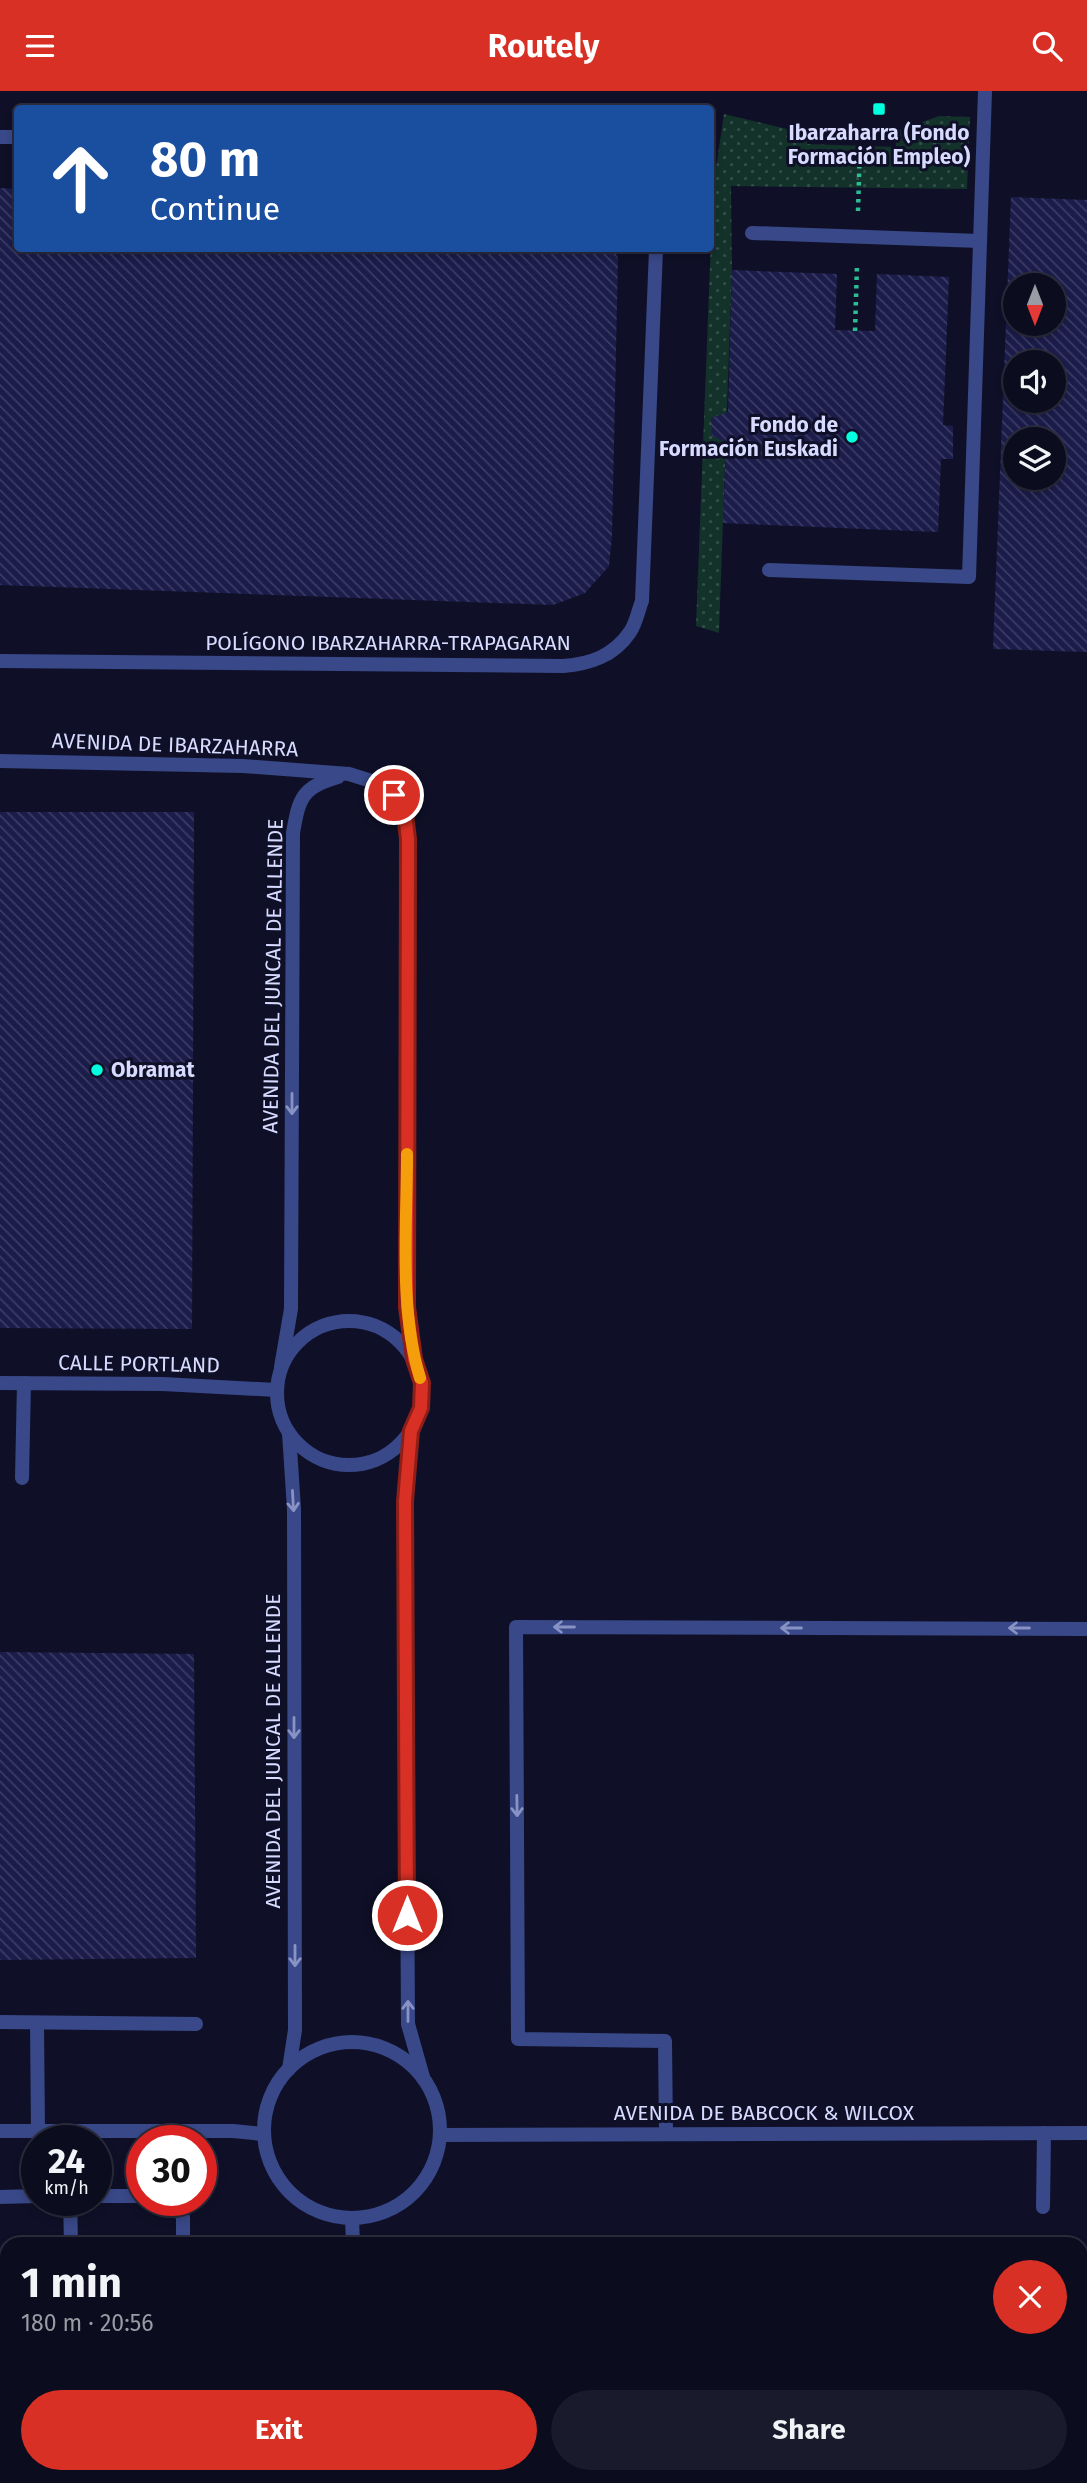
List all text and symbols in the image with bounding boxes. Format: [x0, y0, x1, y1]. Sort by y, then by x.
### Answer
icon: menu [21, 27, 59, 65]
text: Routely [488, 27, 599, 65]
icon: search [1028, 27, 1066, 65]
marker: Ibarzaharra (Fondo Formación Empleo) [871, 101, 887, 117]
place label: Ibarzaharra (Fondo Formación Empleo) [788, 120, 971, 170]
text: 80 m [150, 130, 260, 189]
icon: ahead [35, 133, 126, 224]
text: Continue [150, 190, 280, 228]
north arrow [1003, 273, 1066, 336]
map controls [1003, 273, 1066, 490]
button: sound [1003, 350, 1066, 413]
place label: Fondo de Formación Euskadi [659, 412, 838, 462]
button: layers [1003, 427, 1066, 490]
marker: Fondo de Formación Euskadi [844, 429, 860, 445]
street label: POLÍGONO IBARZAHARRA-TRAPAGARAN [205, 630, 571, 656]
street label: AVENIDA DE IBARZAHARRA [51, 728, 299, 762]
pin [364, 765, 424, 825]
icon: arrive [375, 776, 413, 814]
street label: AVENIDA DEL JUNCAL DE ALLENDE [257, 818, 289, 1134]
place label: Obramat [111, 1057, 195, 1083]
marker: Obramat [89, 1062, 105, 1078]
one-way arrow [285, 1092, 299, 1115]
street label: CALLE PORTLAND [58, 1350, 220, 1378]
one-way arrow [287, 1489, 300, 1512]
street label: AVENIDA DEL JUNCAL DE ALLENDE [260, 1594, 286, 1908]
one-way arrow [553, 1620, 576, 1634]
one-way arrow [780, 1621, 803, 1635]
one-way arrow [1008, 1622, 1031, 1635]
one-way arrow [287, 1717, 301, 1740]
one-way arrow [510, 1794, 524, 1817]
position arrow [370, 1878, 444, 1952]
one-way arrow [288, 1944, 301, 1967]
one-way arrow [401, 2000, 415, 2023]
street label: AVENIDA DE BABCOCK & WILCOX [614, 2100, 915, 2126]
speed limit sign: 30 [126, 2125, 217, 2216]
text: 24 [48, 2140, 85, 2182]
text: km/h [44, 2177, 89, 2199]
text: 1 min [21, 2258, 122, 2308]
button: close [993, 2260, 1067, 2334]
text: 180 m · 20:56 [21, 2309, 154, 2337]
button: Exit [21, 2390, 537, 2470]
button: Share [551, 2390, 1067, 2470]

